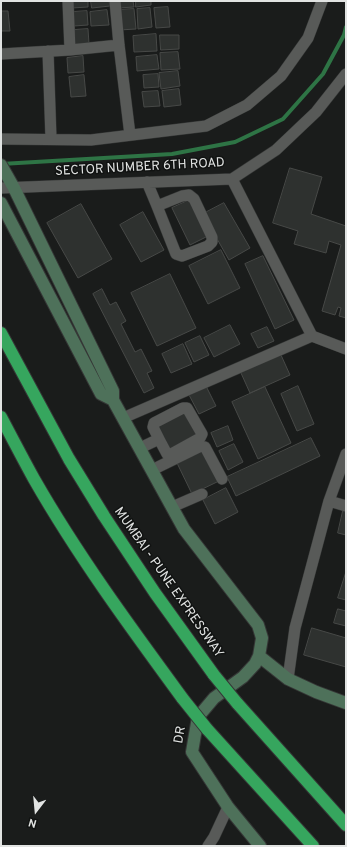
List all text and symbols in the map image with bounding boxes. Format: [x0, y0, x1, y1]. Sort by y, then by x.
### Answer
street label: SECTOR NUMBER 6TH ROAD [55, 156, 225, 180]
street label: MUMBAI - PUNE EXPRESSWAY [110, 505, 226, 661]
street label: DR [172, 725, 190, 745]
north arrow [16, 791, 56, 831]
text: N [27, 815, 38, 830]

